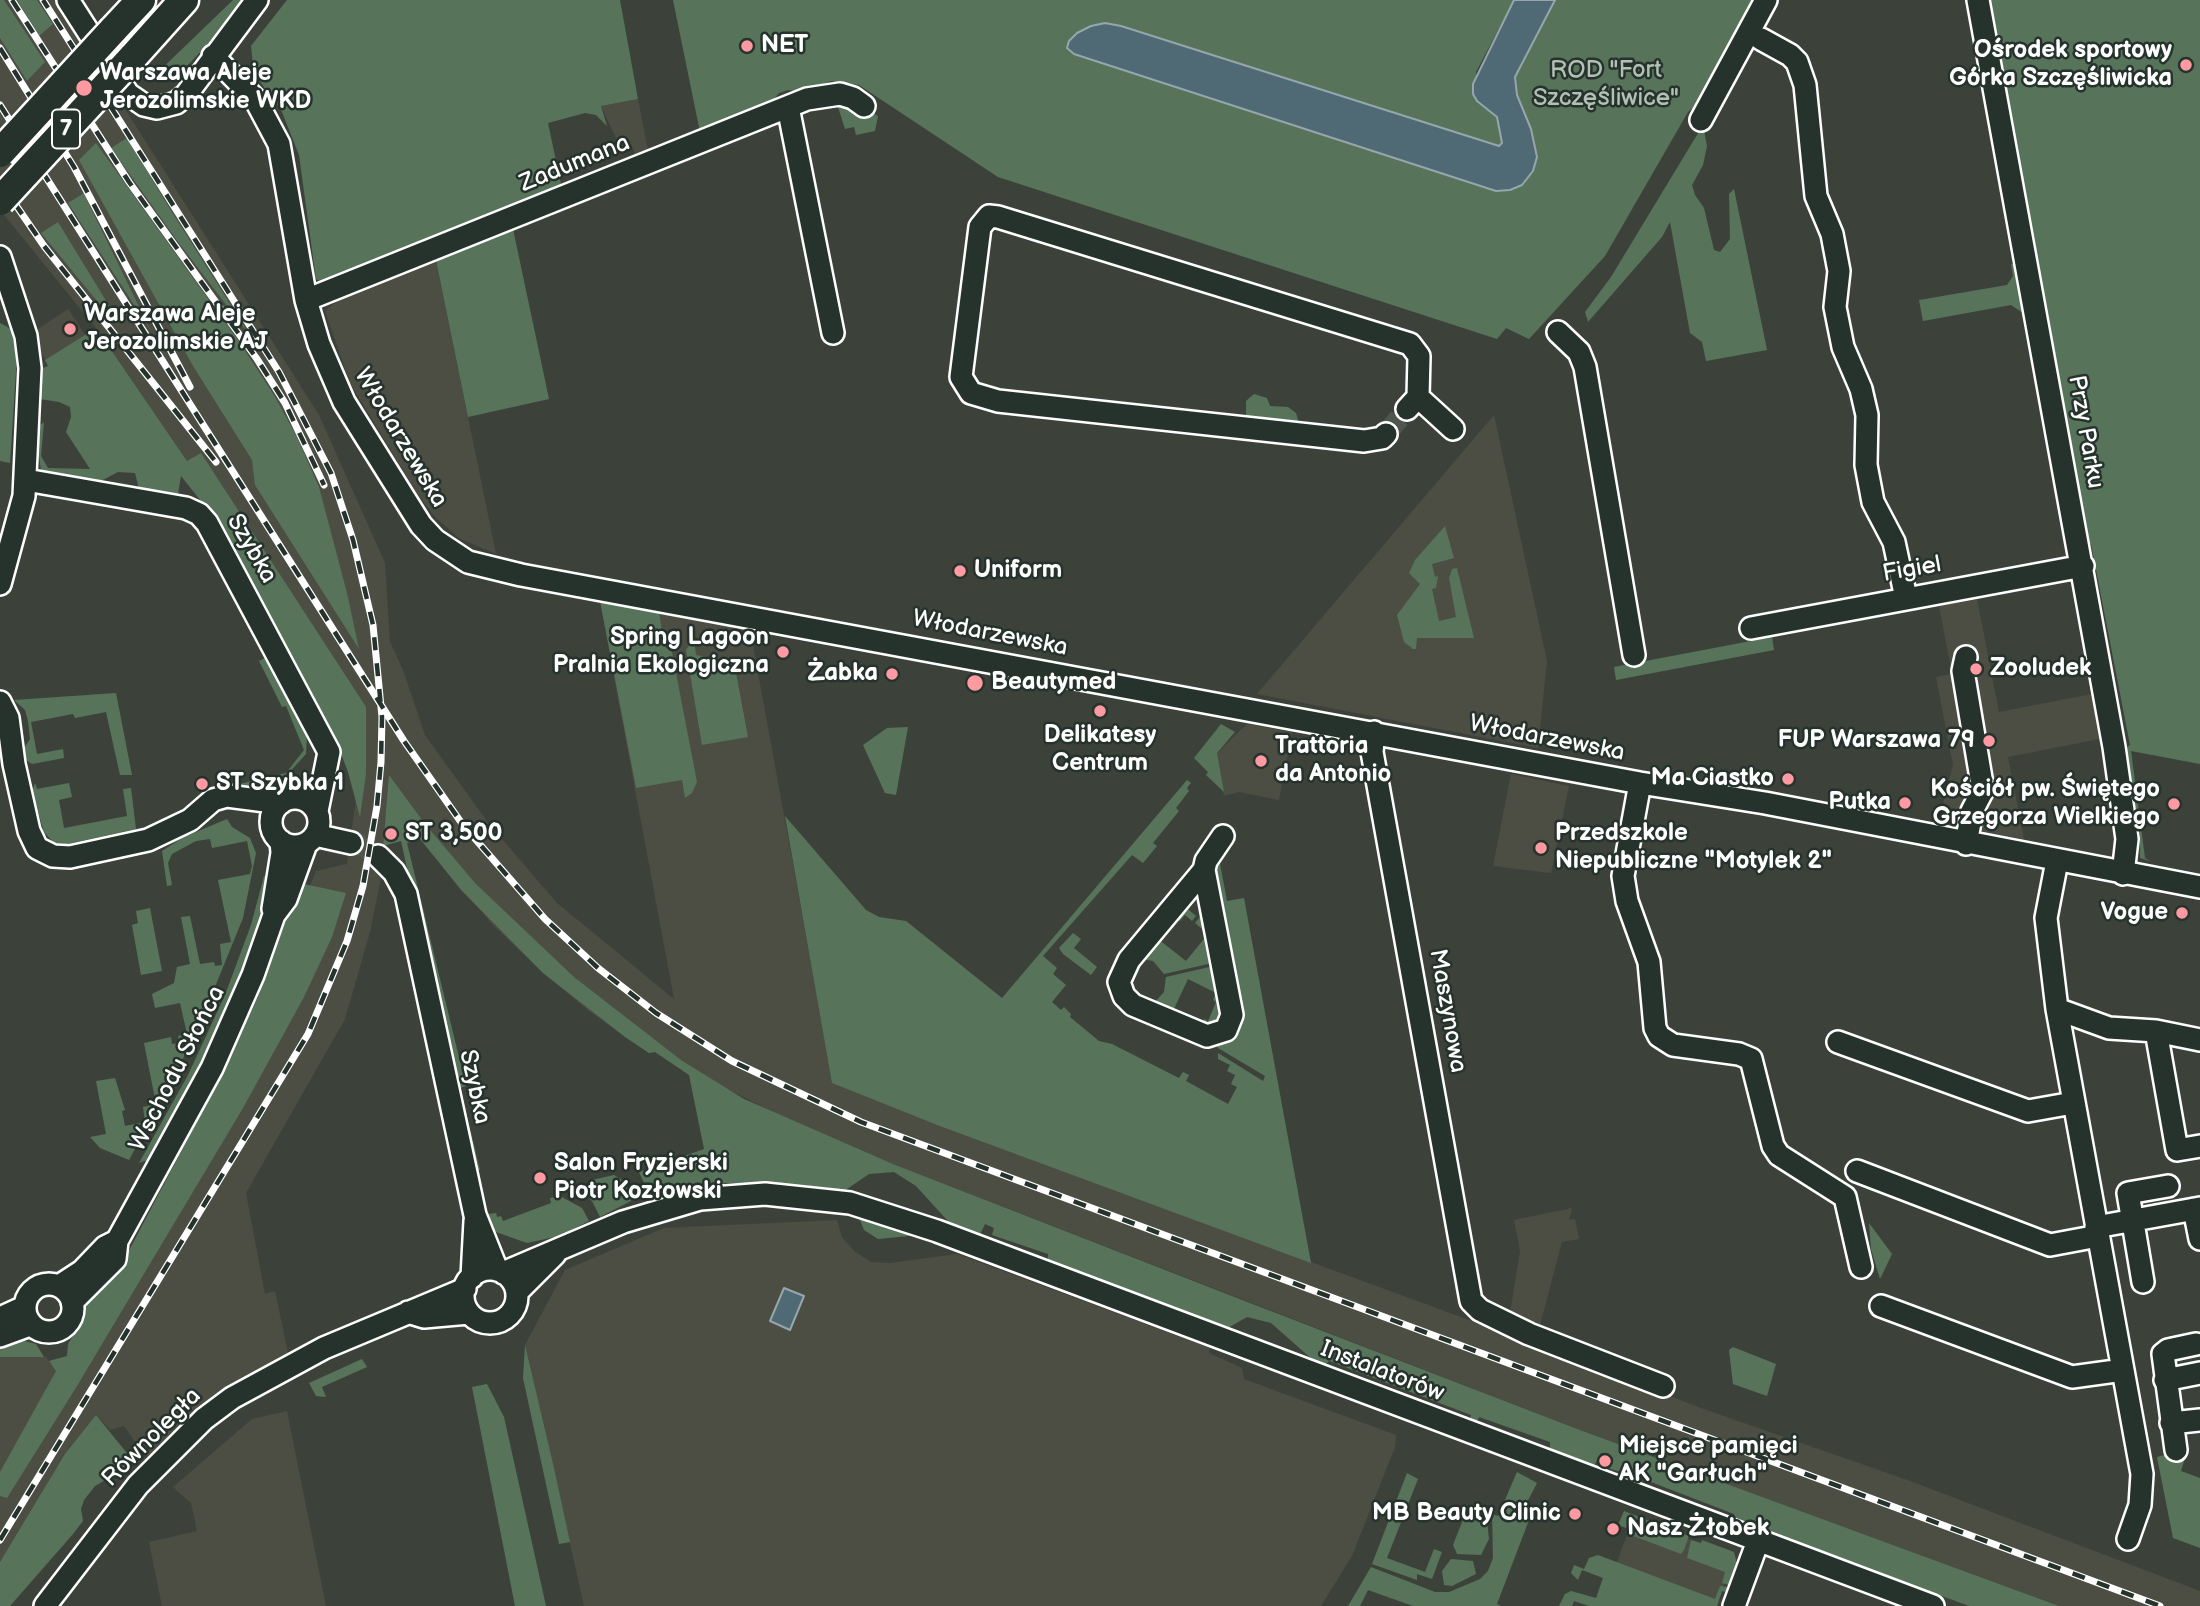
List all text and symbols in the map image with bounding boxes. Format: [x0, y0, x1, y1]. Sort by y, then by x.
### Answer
place label: NET [761, 32, 808, 60]
place label: Ośrodek sportowy Górka Szczęśliwicka [1949, 37, 2172, 93]
marker: NET [739, 38, 755, 54]
park label: ROD "Fort Szczęśliwice" [1533, 57, 1679, 113]
marker: Ośrodek sportowy Górka Szczęśliwicka [2178, 57, 2194, 73]
place label: Warszawa Aleje Jerozolimskie WKD [100, 60, 311, 116]
marker: Warszawa Aleje Jerozolimskie WKD [74, 78, 94, 98]
road number: 7 [52, 110, 80, 148]
street label: Zadumana [516, 129, 634, 199]
place label: Warszawa Aleje Jerozolimskie AJ [84, 301, 268, 357]
marker: Warszawa Aleje Jerozolimskie AJ [62, 321, 78, 337]
street label: Włodarzewska [347, 363, 453, 513]
street label: Przy Parku [2061, 373, 2109, 491]
street label: Szybka [220, 509, 282, 589]
street label: Figiel [1880, 551, 1944, 589]
place label: Uniform [974, 557, 1062, 585]
marker: Uniform [952, 563, 968, 579]
street label: Włodarzewska [910, 605, 1070, 663]
place label: Spring Lagoon Pralnia Ekologiczna [553, 624, 769, 680]
marker: Spring Lagoon Pralnia Ekologiczna [775, 644, 791, 660]
place label: Zooludek [1990, 655, 2092, 683]
place label: Żabka [808, 660, 878, 688]
marker: Zooludek [1968, 661, 1984, 677]
marker: Żabka [884, 666, 900, 682]
place label: Beautymed [991, 669, 1116, 697]
marker: Beautymed [965, 673, 985, 693]
marker: Delikatesy Centrum [1092, 703, 1108, 719]
street label: Włodarzewska [1467, 710, 1627, 768]
place label: Delikatesy Centrum [1044, 722, 1156, 778]
place label: FUP Warszawa 79 [1778, 727, 1975, 755]
place label: Trattoria da Antonio [1275, 733, 1391, 789]
marker: FUP Warszawa 79 [1981, 733, 1997, 749]
marker: Trattoria da Antonio [1253, 753, 1269, 769]
place label: Ma Ciastko [1651, 765, 1774, 793]
place label: ST Szybka 1 [216, 770, 344, 798]
marker: Ma Ciastko [1780, 771, 1796, 787]
marker: ST Szybka 1 [194, 776, 210, 792]
place label: Kościół pw. Świętego Grzegorza Wielkiego [1930, 776, 2160, 832]
place label: Putka [1829, 789, 1891, 817]
marker: Putka [1897, 795, 1913, 811]
marker: Kościół pw. Świętego Grzegorza Wielkiego [2166, 796, 2182, 812]
place label: ST 3,500 [405, 820, 503, 848]
place label: Przedszkole Niepubliczne "Motylek 2" [1555, 820, 1832, 876]
marker: ST 3,500 [383, 826, 399, 842]
marker: Przedszkole Niepubliczne "Motylek 2" [1533, 840, 1549, 856]
place label: Vogue [2101, 899, 2168, 927]
marker: Vogue [2174, 905, 2190, 921]
street label: Maszynowa [1422, 947, 1472, 1075]
street label: Wschodu Słońca [124, 981, 232, 1157]
street label: Szybka [452, 1047, 496, 1127]
place label: Salon Fryzjerski Piotr Kozłowski [554, 1150, 728, 1206]
marker: Salon Fryzjerski Piotr Kozłowski [532, 1170, 548, 1186]
street label: Instalatorów [1316, 1335, 1448, 1409]
street label: Równoległa [97, 1383, 207, 1493]
place label: Miejsce pamięci AK "Garłuch" [1619, 1433, 1798, 1489]
marker: Miejsce pamięci AK "Garłuch" [1597, 1453, 1613, 1469]
place label: MB Beauty Clinic [1372, 1500, 1561, 1528]
marker: MB Beauty Clinic [1567, 1506, 1583, 1522]
place label: Nasz Żłobek [1627, 1515, 1769, 1543]
marker: Nasz Żłobek [1605, 1521, 1621, 1537]

